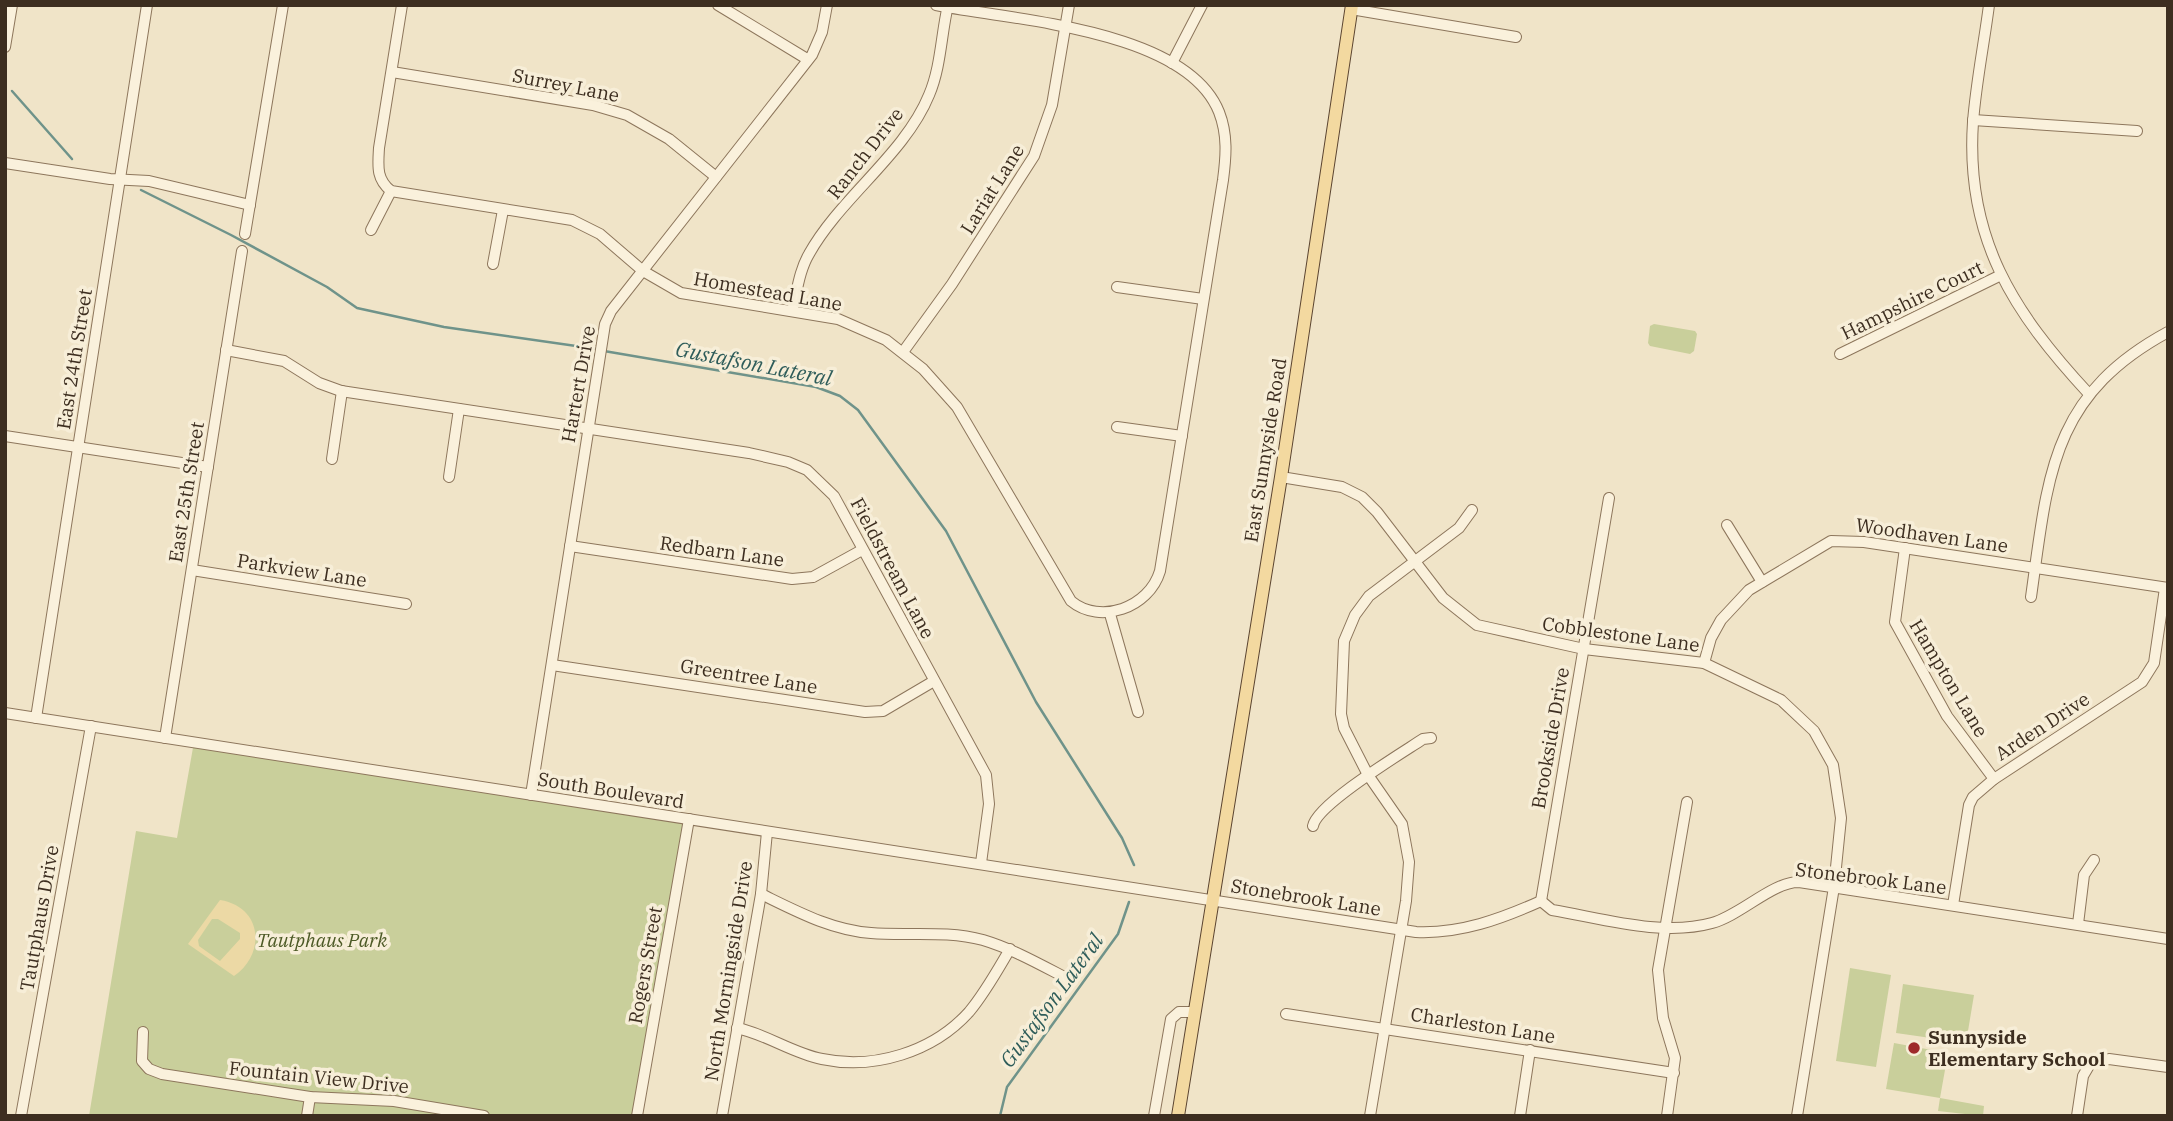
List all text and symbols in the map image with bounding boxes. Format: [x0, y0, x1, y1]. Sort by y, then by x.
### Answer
street label: Surrey Lane [511, 63, 621, 107]
street label: Ranch Drive [822, 103, 908, 203]
street label: Lariat Lane [955, 140, 1029, 238]
street label: Hampshire Court [1837, 255, 1987, 345]
street label: Homestead Lane [692, 266, 844, 316]
street label: East 24th Street [51, 287, 97, 431]
street label: Hartert Drive [556, 324, 600, 444]
water label: Gustafson Lateral [673, 334, 836, 392]
street label: East Sunnyside Road [1239, 356, 1291, 544]
street label: East 25th Street [163, 420, 209, 564]
street label: Fieldstream Lane [846, 493, 940, 643]
street label: Woodhaven Lane [1854, 512, 2010, 558]
street label: Redbarn Lane [658, 530, 786, 572]
street label: Parkview Lane [235, 548, 369, 592]
street label: Cobblestone Lane [1541, 611, 1701, 657]
street label: Hampton Lane [1904, 615, 1994, 741]
street label: Greentree Lane [679, 653, 819, 699]
street label: Brookside Drive [1526, 665, 1574, 811]
street label: Arden Drive [1990, 687, 2094, 765]
street label: South Boulevard [536, 767, 686, 813]
street label: Tautphaus Drive [14, 843, 64, 993]
street label: Stonebrook Lane [1794, 857, 1948, 899]
street label: North Morningside Drive [699, 859, 757, 1083]
street label: Stonebrook Lane [1229, 873, 1383, 921]
street label: Rogers Street [623, 904, 667, 1026]
water label: Gustafson Lateral [993, 927, 1110, 1072]
park label: Tautphaus Park [257, 928, 388, 952]
street label: Charleston Lane [1409, 1002, 1557, 1048]
place label: Sunnyside Elementary School [1928, 1025, 2105, 1071]
marker: Sunnyside Elementary School [1906, 1040, 1922, 1056]
street label: Fountain View Drive [228, 1056, 410, 1098]

